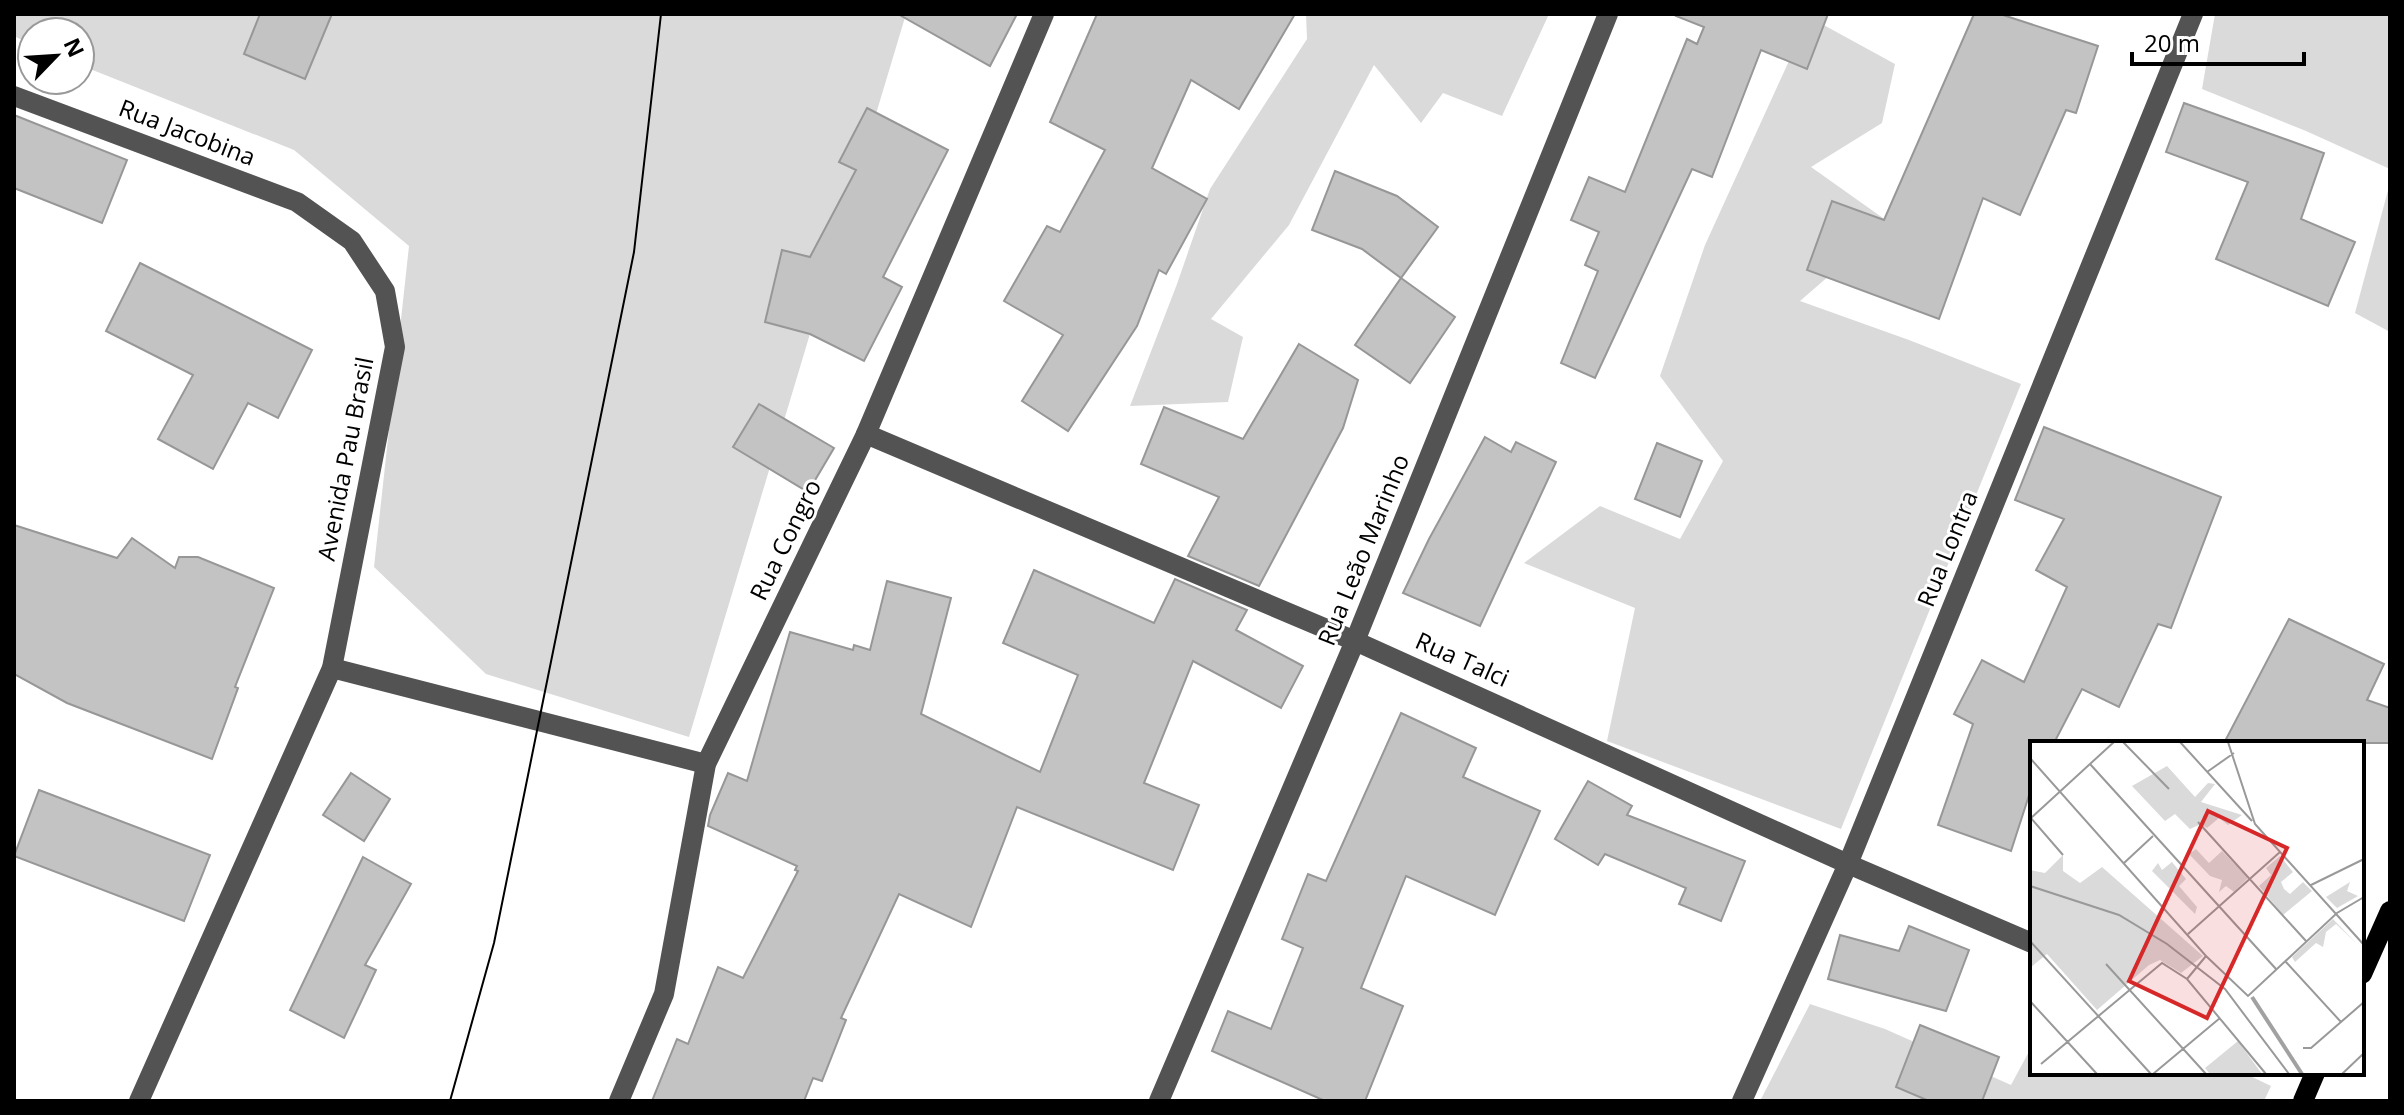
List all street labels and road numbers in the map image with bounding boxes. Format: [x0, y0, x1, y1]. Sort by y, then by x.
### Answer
street label: Rua Jacobina [115, 90, 260, 173]
street label: Avenida Pau Brasil [309, 354, 380, 563]
street label: Rua Leão Marinho [1309, 449, 1416, 650]
street label: Rua Congro [741, 473, 828, 605]
street label: Rua Lontra [1908, 485, 1985, 611]
street label: Rua Talci [1411, 623, 1515, 694]

